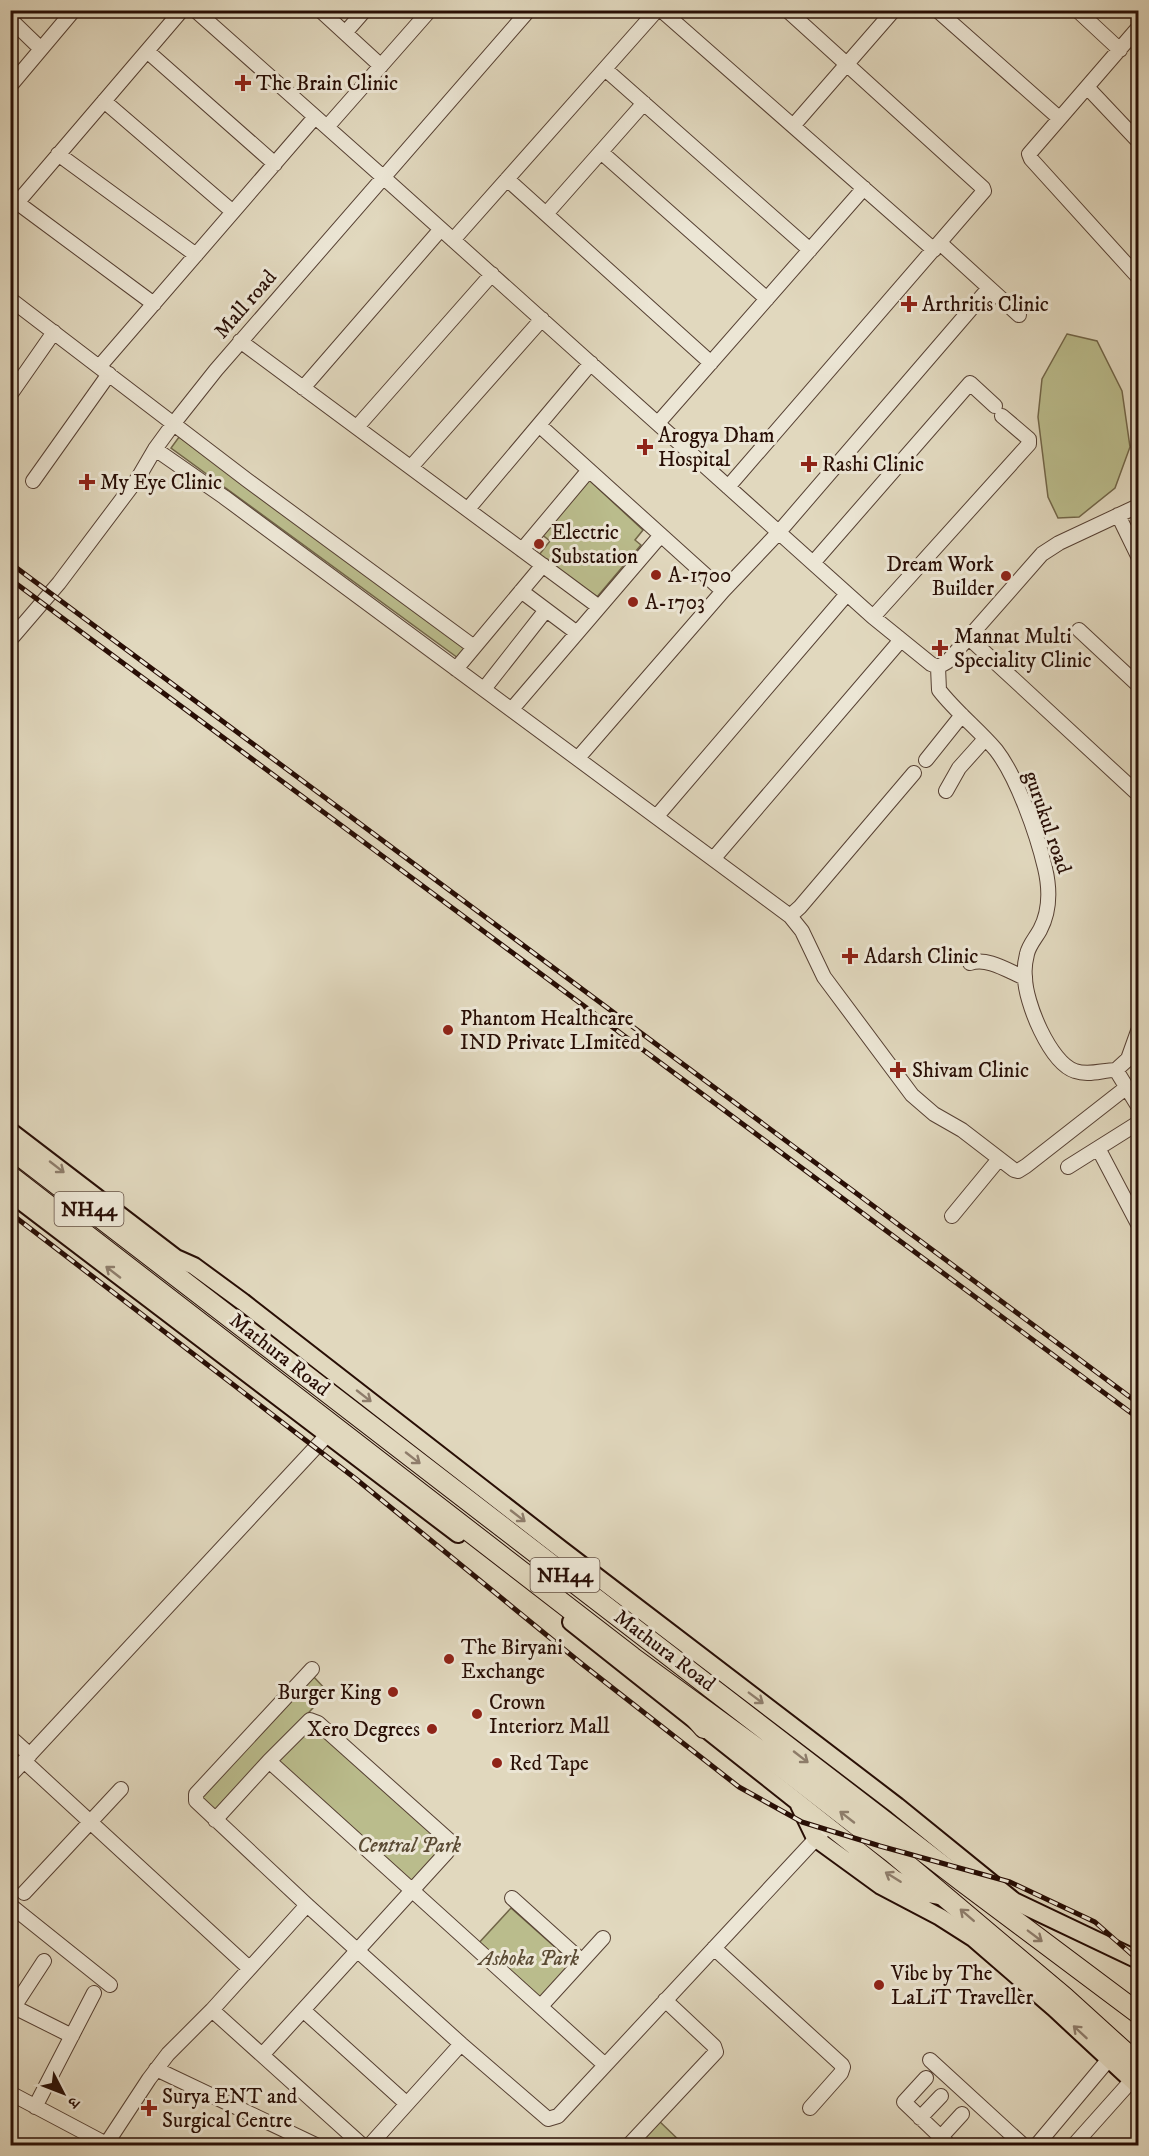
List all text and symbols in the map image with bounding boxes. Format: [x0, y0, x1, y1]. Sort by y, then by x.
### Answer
place label: The Brain Clinic [256, 71, 398, 97]
marker: The Brain Clinic [234, 74, 252, 92]
street label: Mall road [209, 265, 283, 344]
place label: Arthritis Clinic [922, 292, 1049, 318]
marker: Arthritis Clinic [900, 295, 918, 313]
place label: Arogya Dham Hospital [658, 423, 775, 473]
marker: Arogya Dham Hospital [636, 438, 654, 456]
place label: Rashi Clinic [822, 452, 924, 478]
marker: Rashi Clinic [800, 455, 818, 473]
place label: My Eye Clinic [100, 470, 222, 496]
marker: My Eye Clinic [78, 473, 96, 491]
place label: Electric Substation [551, 520, 638, 570]
marker: Electric Substation [532, 537, 546, 551]
place label: Dream Work Builder [886, 552, 995, 602]
place label: A-1700 [668, 563, 731, 589]
marker: A-1700 [649, 568, 663, 582]
marker: Dream Work Builder [999, 569, 1013, 583]
place label: A-1703 [645, 590, 705, 616]
marker: A-1703 [626, 595, 640, 609]
place label: Mannat Multi Speciality Clinic [954, 624, 1092, 674]
marker: Mannat Multi Speciality Clinic [931, 639, 949, 657]
street label: gurukul road [1017, 768, 1077, 878]
place label: Adarsh Clinic [864, 944, 978, 970]
marker: Adarsh Clinic [841, 947, 859, 965]
place label: Phantom Healthcare IND Private LImited [460, 1006, 641, 1056]
marker: Phantom Healthcare IND Private LImited [441, 1023, 455, 1037]
place label: Shivam Clinic [912, 1058, 1029, 1084]
marker: Shivam Clinic [889, 1061, 907, 1079]
one-way arrow [49, 1160, 65, 1173]
road number: NH44 [54, 1192, 124, 1226]
one-way arrow [106, 1266, 122, 1279]
street label: Mathura Road [224, 1307, 335, 1402]
one-way arrow [356, 1390, 372, 1403]
one-way arrow [405, 1452, 421, 1465]
one-way arrow [510, 1510, 526, 1523]
road number: NH44 [530, 1558, 600, 1592]
street label: Mathura Road [608, 1604, 721, 1698]
place label: The Biryani Exchange [461, 1635, 563, 1685]
marker: The Biryani Exchange [442, 1652, 456, 1666]
place label: Burger King [277, 1680, 382, 1706]
marker: Burger King [386, 1685, 400, 1699]
place label: Crown Interiorz Mall [489, 1690, 610, 1740]
one-way arrow [748, 1692, 764, 1705]
marker: Crown Interiorz Mall [470, 1707, 484, 1721]
place label: Xero Degrees [307, 1717, 420, 1743]
marker: Xero Degrees [425, 1722, 439, 1736]
one-way arrow [792, 1750, 808, 1763]
place label: Red Tape [509, 1751, 589, 1777]
marker: Red Tape [490, 1756, 504, 1770]
one-way arrow [839, 1811, 855, 1824]
park label: Central Park [357, 1833, 461, 1859]
one-way arrow [885, 1870, 902, 1882]
one-way arrow [960, 1908, 975, 1922]
one-way arrow [1026, 1929, 1042, 1942]
park label: Ashoka Park [477, 1946, 579, 1972]
place label: Vibe by The LaLiT Traveller [890, 1961, 1034, 2011]
marker: Vibe by The LaLiT Traveller [872, 1978, 886, 1992]
one-way arrow [1073, 2026, 1088, 2040]
north arrow [33, 2063, 93, 2123]
place label: Surya ENT and Surgical Centre [162, 2084, 298, 2134]
text: उ [62, 2092, 84, 2113]
marker: Surya ENT and Surgical Centre [140, 2099, 158, 2117]

